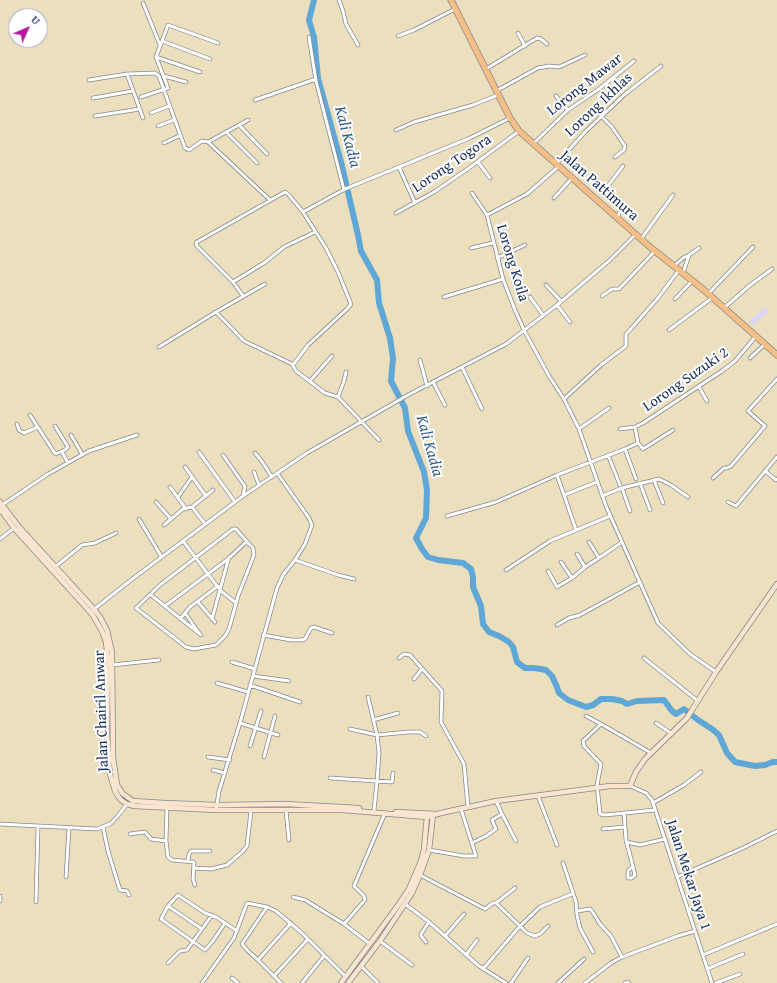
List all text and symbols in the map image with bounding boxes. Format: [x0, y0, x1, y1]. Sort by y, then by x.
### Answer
north arrow [8, 8, 48, 48]
text: U [27, 12, 44, 28]
street label: Lorong Mawar [544, 50, 626, 120]
street label: Lorong Ikhlas [562, 69, 636, 141]
water label: Kali Kadia [330, 104, 364, 170]
street label: Lorong Togora [409, 131, 495, 197]
street label: Jalan Pattimura [556, 147, 642, 225]
street label: Lorong Koila [492, 222, 532, 304]
street label: Lorong Suzuki 2 [640, 344, 732, 416]
water label: Kali Kadia [411, 413, 447, 479]
street label: Jalan Chairil Anwar [91, 650, 113, 772]
street label: Jalan Mekar Jaya 1 [662, 818, 714, 932]

